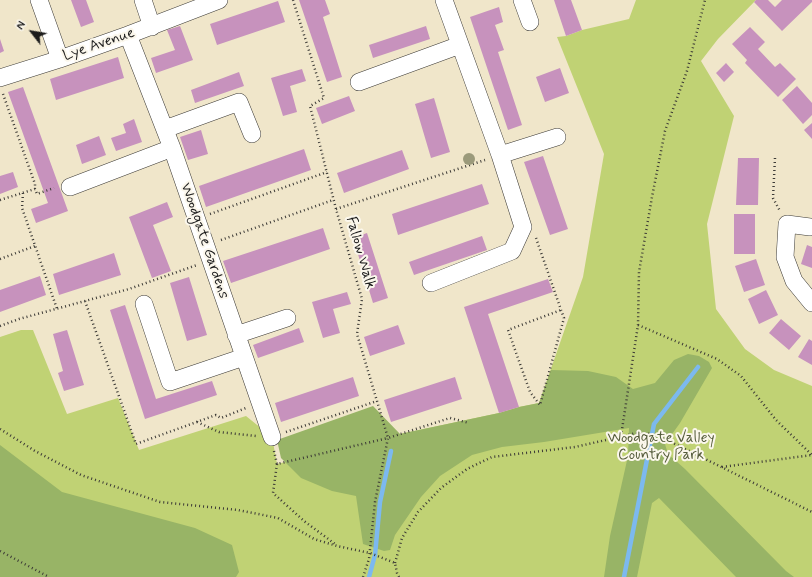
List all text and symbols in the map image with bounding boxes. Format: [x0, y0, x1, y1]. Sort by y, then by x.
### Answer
north arrow [12, 12, 52, 52]
text: N [14, 19, 30, 33]
street label: Lye Avenue [61, 24, 137, 66]
street label: Woodgate Gardens [176, 181, 232, 301]
street label: Fallow Walk [341, 215, 379, 291]
park label: Woodgate Valley Country Park [607, 430, 715, 465]

